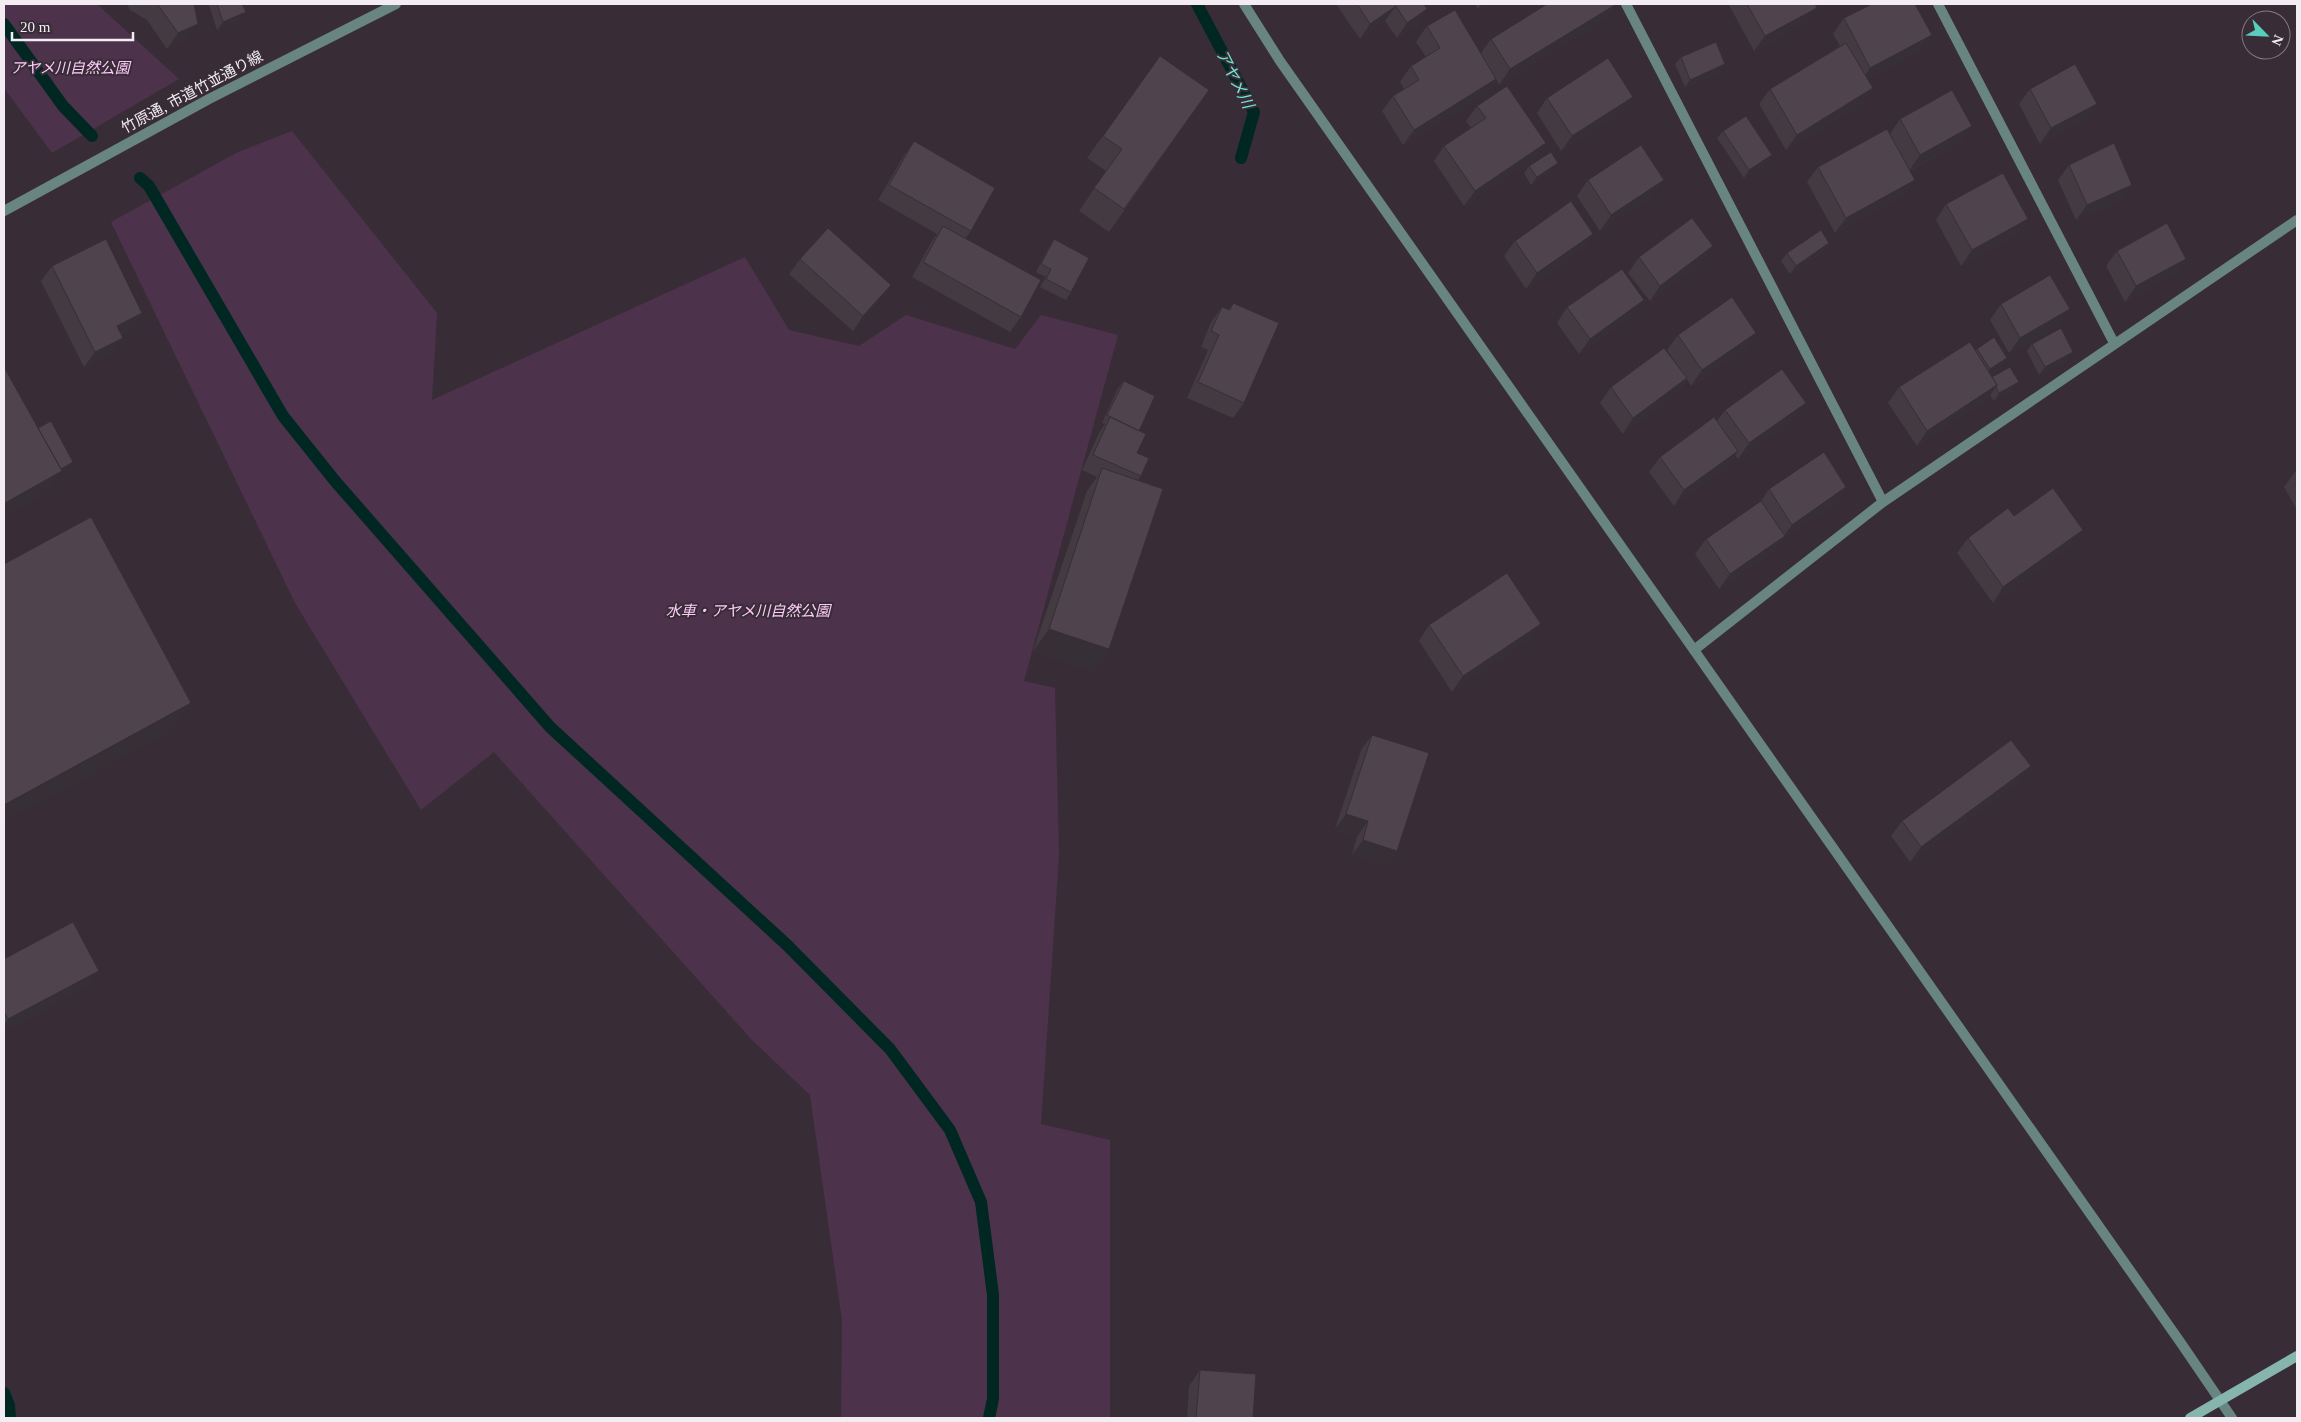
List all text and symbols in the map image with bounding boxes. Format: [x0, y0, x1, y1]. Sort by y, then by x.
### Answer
scale bar [12, 10, 134, 42]
north arrow [2241, 10, 2291, 60]
text: 20 m [20, 19, 51, 35]
text: N [2269, 32, 2286, 48]
water label: アヤメ川 [1213, 47, 1258, 113]
street label: 竹原通, 市道竹並通り線 [119, 48, 265, 136]
park label: アヤメ川自然公園 [10, 60, 132, 76]
park label: 水車・アヤメ川自然公園 [666, 603, 832, 619]

